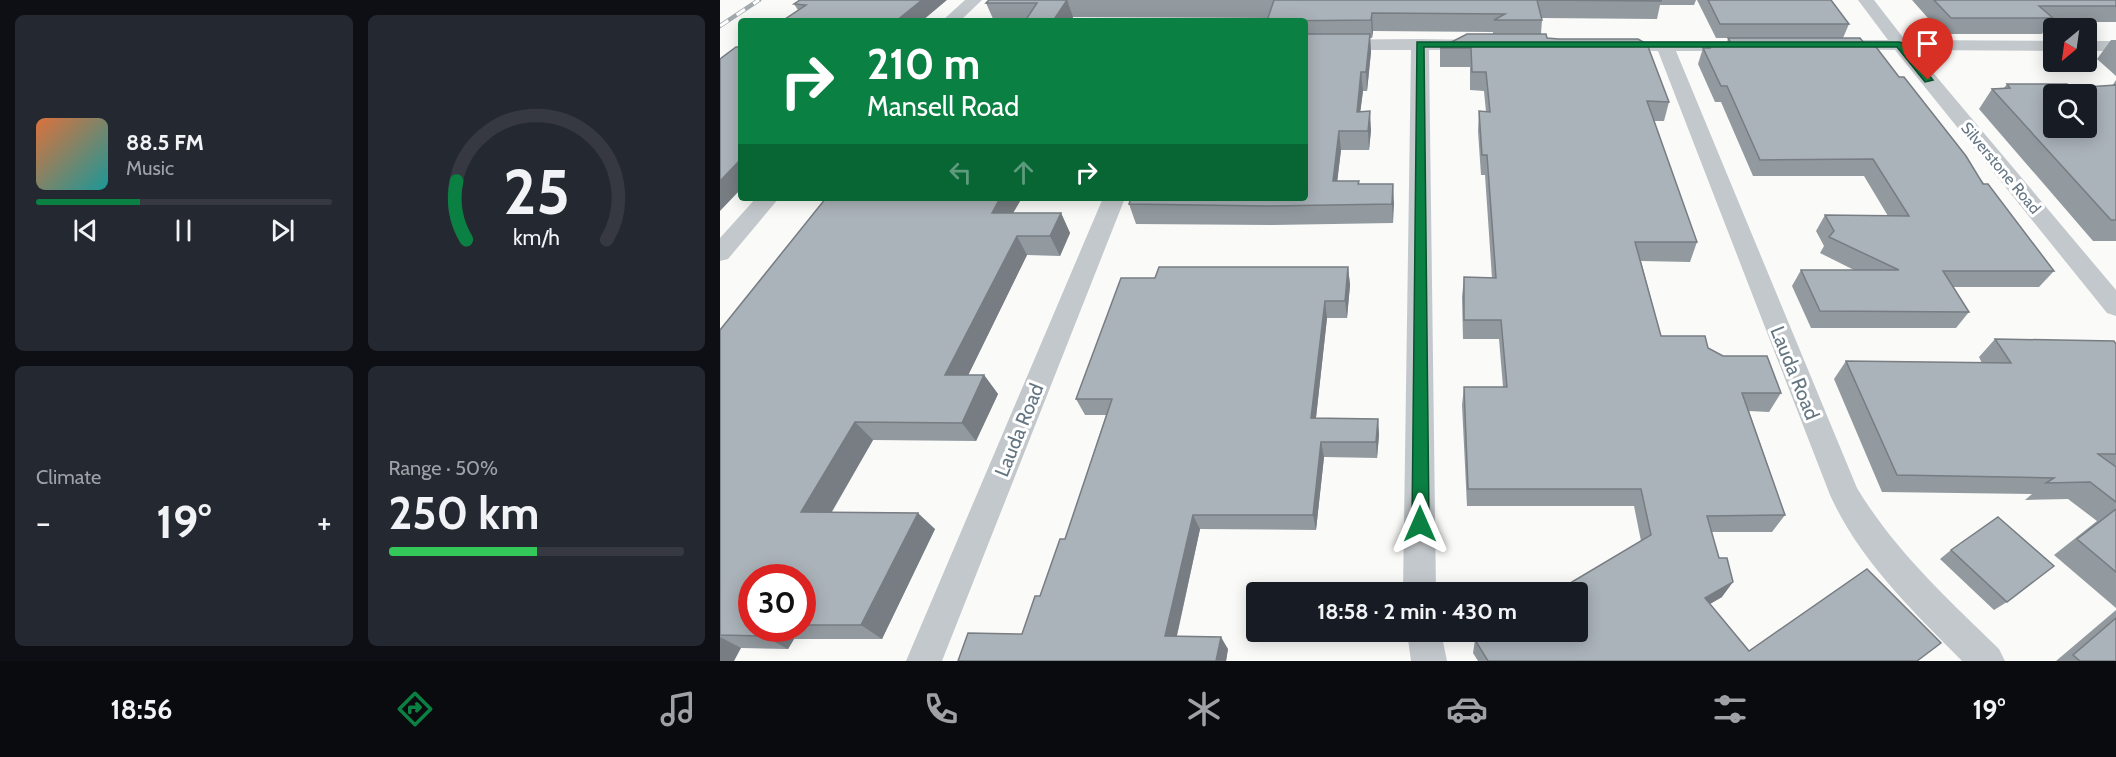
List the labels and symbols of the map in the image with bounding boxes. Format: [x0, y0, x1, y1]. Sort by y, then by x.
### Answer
pin [1902, 18, 1953, 80]
north arrow [2043, 18, 2097, 72]
street label: Silverstone Road [1957, 118, 2045, 218]
street label: Lauda Road [1765, 323, 1825, 423]
street label: Lauda Road [989, 380, 1049, 480]
position arrow [1388, 492, 1452, 556]
speed limit sign: 30 [738, 564, 816, 642]

